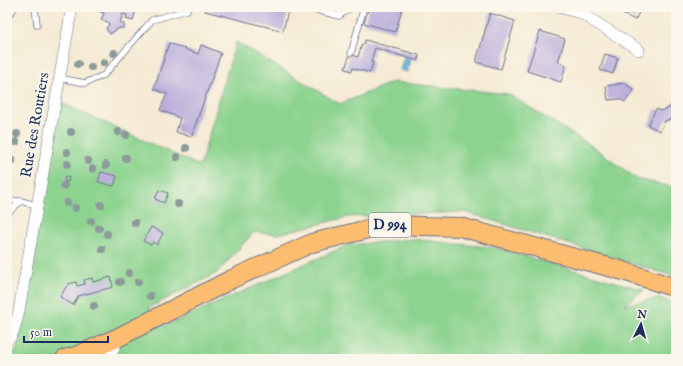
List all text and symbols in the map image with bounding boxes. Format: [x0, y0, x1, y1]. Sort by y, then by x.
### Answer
street label: Rue des Routiers [16, 71, 54, 179]
road number: D 994 [369, 213, 411, 237]
north arrow [621, 304, 661, 344]
text: N [635, 307, 648, 323]
scale bar [24, 318, 108, 344]
text: 50 m [30, 325, 52, 340]

